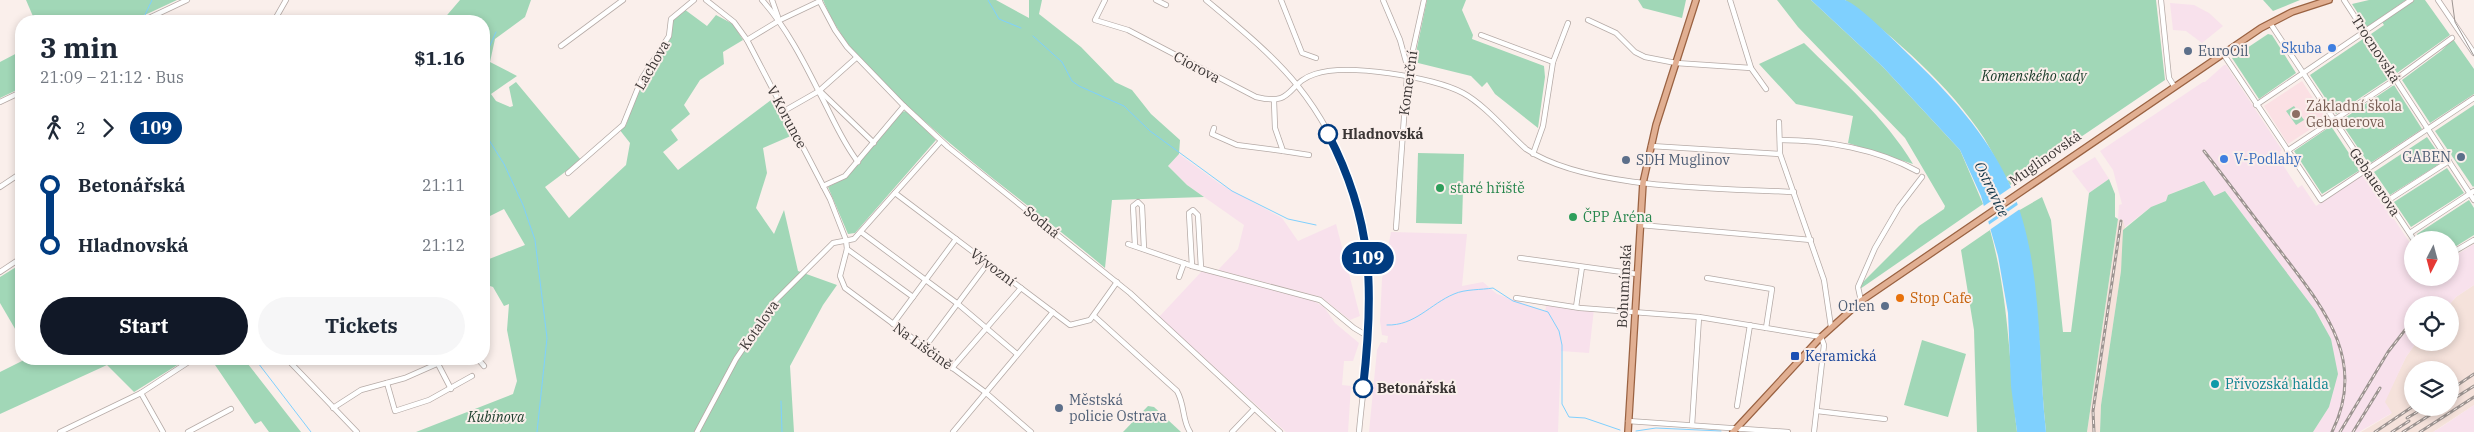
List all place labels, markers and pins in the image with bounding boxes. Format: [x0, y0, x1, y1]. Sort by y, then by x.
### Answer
place label: Skuba [2281, 39, 2322, 57]
place label: EuroOil [2198, 42, 2249, 60]
marker: Skuba [2326, 42, 2338, 54]
marker: EuroOil [2182, 45, 2194, 57]
place label: Základní škola Gebauerova [2306, 97, 2403, 131]
marker: Základní škola Gebauerova [2290, 108, 2302, 120]
marker: Hladnovská [1318, 124, 1338, 144]
place label: Hladnovská [1342, 125, 1424, 143]
place label: GABEN [2402, 148, 2451, 166]
place label: V-Podlahy [2234, 150, 2302, 168]
place label: SDH Muglinov [1636, 151, 1730, 169]
marker: GABEN [2455, 151, 2467, 163]
marker: V-Podlahy [2218, 153, 2230, 165]
marker: SDH Muglinov [1620, 154, 1632, 166]
place label: staré hřiště [1450, 179, 1525, 197]
marker: staré hřiště [1434, 182, 1446, 194]
place label: ČPP Aréna [1583, 207, 1653, 226]
marker: ČPP Aréna [1567, 211, 1579, 223]
place label: Stop Cafe [1910, 289, 1972, 307]
marker: Stop Cafe [1894, 292, 1906, 304]
place label: Orlen [1838, 297, 1875, 315]
marker: Orlen [1879, 300, 1891, 312]
place label: Keramická [1805, 347, 1877, 365]
marker: Keramická [1789, 350, 1801, 362]
place label: Přívozská halda [2225, 375, 2329, 393]
marker: Betonářská [1353, 378, 1373, 398]
marker: Přívozská halda [2209, 378, 2221, 390]
place label: Betonářská [1377, 379, 1456, 397]
place label: Městská policie Ostrava [1069, 391, 1167, 425]
marker: Městská policie Ostrava [1053, 402, 1065, 414]

